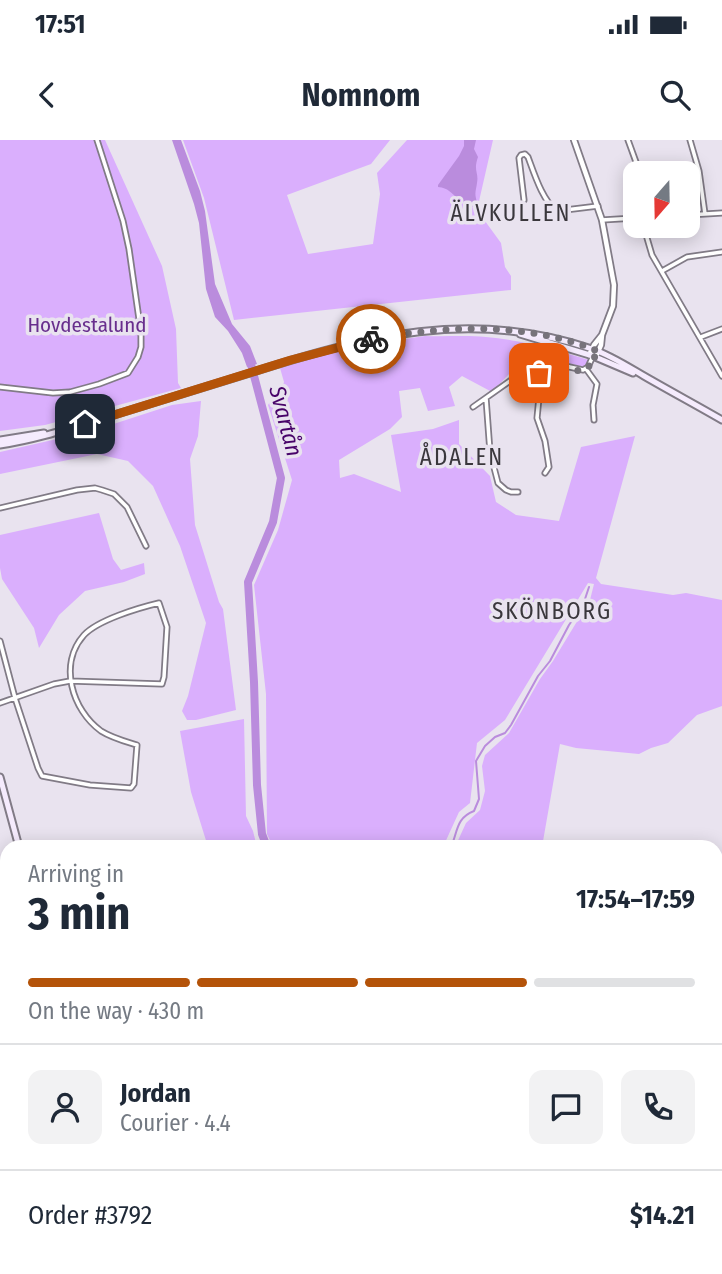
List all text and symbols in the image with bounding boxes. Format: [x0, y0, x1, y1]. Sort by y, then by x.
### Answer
text: 17:51 [35, 9, 86, 40]
icon: back [28, 76, 66, 114]
text: Nomnom [302, 76, 420, 114]
icon: search [656, 76, 694, 114]
north arrow [623, 161, 700, 238]
map controls [623, 161, 700, 238]
district label: ÄLVKULLEN [450, 199, 572, 227]
courier [336, 304, 406, 374]
park label: Hovdestalund [27, 312, 147, 338]
icon: bike [352, 320, 390, 358]
pin [509, 343, 569, 403]
icon: bag [520, 354, 558, 392]
water label: Svartån [263, 382, 309, 459]
pin [55, 394, 115, 454]
icon: home [66, 405, 104, 443]
district label: ÅDALEN [420, 442, 504, 471]
district label: SKÖNBORG [492, 597, 612, 625]
text: Arriving in [28, 860, 124, 888]
text: 17:54–17:59 [576, 884, 695, 915]
text: 3 min [28, 886, 130, 941]
text: On the way · 430 m [28, 997, 204, 1025]
button: person [28, 1070, 102, 1144]
button: chat [529, 1070, 603, 1144]
button: phone [621, 1070, 695, 1144]
text: Jordan [120, 1078, 191, 1109]
text: Courier · 4.4 [120, 1109, 231, 1137]
text: Order #3792 [28, 1200, 152, 1231]
text: $14.21 [630, 1200, 695, 1231]

